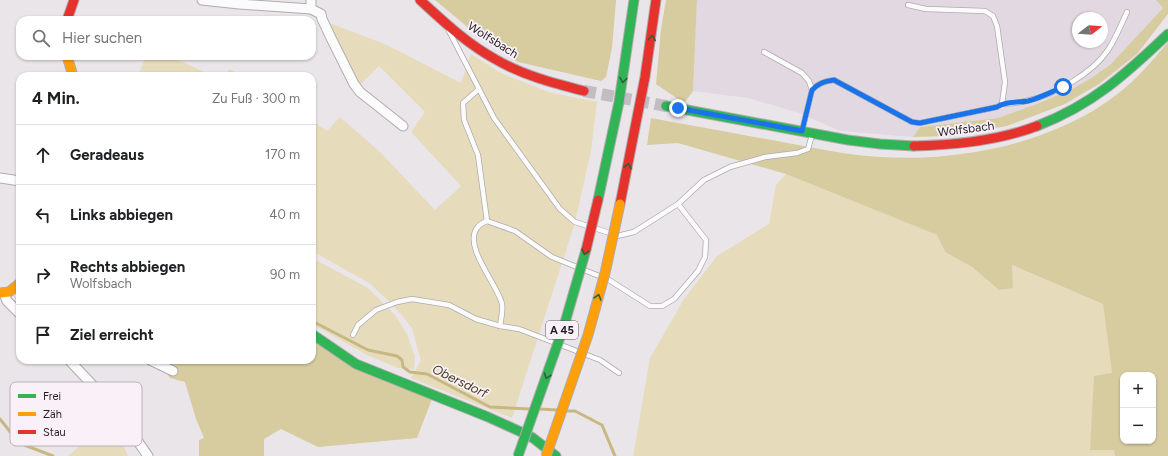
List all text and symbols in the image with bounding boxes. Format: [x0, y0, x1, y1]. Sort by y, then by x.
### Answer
north arrow [1072, 12, 1108, 48]
search box [16, 16, 316, 60]
street label: Wolfsbach [465, 19, 521, 61]
icon: search [30, 27, 52, 49]
text: Hier suchen [62, 29, 142, 47]
one-way arrow [647, 35, 656, 41]
one-way arrow [619, 77, 628, 83]
route start [1054, 78, 1072, 96]
text: 4 Min. [32, 88, 80, 108]
text: Zu Fuß · 300 m [212, 91, 300, 106]
route end [669, 99, 687, 117]
street label: Wolfsbach [937, 119, 995, 139]
icon: ahead [32, 144, 54, 166]
text: Geradeaus [70, 146, 144, 164]
text: 170 m [265, 147, 300, 162]
one-way arrow [623, 163, 631, 169]
icon: left [32, 204, 54, 226]
text: Links abbiegen [70, 206, 173, 224]
text: 40 m [269, 207, 300, 222]
one-way arrow [581, 248, 590, 255]
text: Rechts abbiegen [70, 258, 185, 276]
icon: right [32, 264, 54, 286]
text: 90 m [270, 267, 300, 282]
text: Wolfsbach [70, 276, 132, 291]
one-way arrow [593, 294, 602, 301]
road number: A 45 [546, 321, 578, 339]
icon: arrive [32, 324, 54, 346]
text: Ziel erreicht [70, 326, 154, 344]
water label: Obersdorf [430, 361, 491, 401]
one-way arrow [543, 372, 552, 379]
map controls [1120, 372, 1156, 444]
button: + [1120, 372, 1156, 408]
legend [10, 382, 142, 446]
text: Frei [43, 390, 61, 403]
text: Zäh [43, 408, 62, 421]
button: − [1120, 408, 1156, 444]
text: Stau [43, 426, 66, 439]

